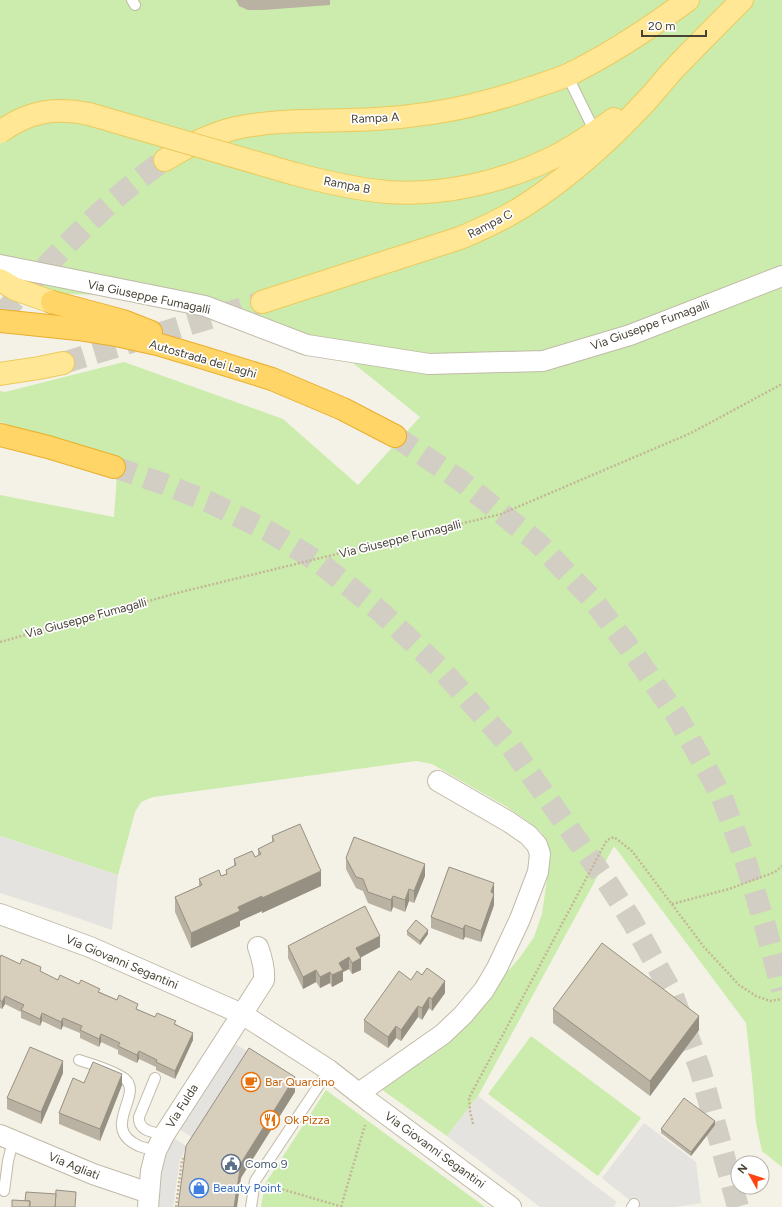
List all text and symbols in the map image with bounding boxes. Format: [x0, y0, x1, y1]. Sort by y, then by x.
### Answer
scale bar [642, 12, 706, 38]
text: 20 m [648, 19, 676, 33]
street label: Rampa A [351, 110, 399, 126]
street label: Rampa B [322, 174, 372, 196]
street label: Rampa C [465, 207, 515, 241]
street label: Via Giuseppe Fumagalli [86, 277, 212, 317]
street label: Via Giuseppe Fumagalli [589, 297, 711, 353]
street label: Autostrada dei Laghi [148, 337, 258, 381]
street label: Via Giuseppe Fumagalli [338, 517, 462, 561]
street label: Via Giuseppe Fumagalli [24, 595, 148, 641]
street label: Via Giovanni Segantini [64, 932, 180, 992]
cafe icon: Bar Quarcino [240, 1071, 262, 1093]
place label: Bar Quarcino [265, 1075, 335, 1089]
street label: Via Fulda [163, 1081, 201, 1131]
restaurant icon: Ok Pizza [259, 1109, 281, 1131]
street label: Via Giovanni Segantini [382, 1109, 488, 1191]
place label: Ok Pizza [284, 1113, 330, 1127]
street label: Via Agliati [46, 1149, 102, 1183]
public building icon: Como 9 [220, 1153, 242, 1175]
north arrow [730, 1155, 770, 1195]
place label: Como 9 [245, 1157, 288, 1171]
text: N [735, 1162, 750, 1176]
shop icon: Beauty Point [188, 1177, 210, 1199]
place label: Beauty Point [213, 1181, 282, 1195]

